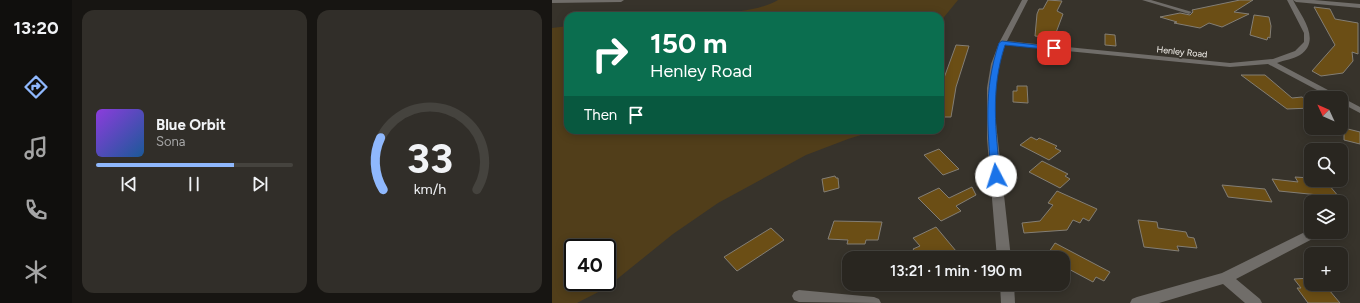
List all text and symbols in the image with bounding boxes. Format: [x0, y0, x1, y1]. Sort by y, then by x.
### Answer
text: 13:20 [13, 17, 59, 39]
text: 150 m [650, 26, 727, 60]
icon: right [584, 28, 636, 80]
pin [1037, 31, 1071, 65]
icon: arrive [1043, 37, 1065, 59]
street label: Henley Road [1156, 43, 1208, 60]
text: Henley Road [650, 60, 752, 82]
icon: directions [22, 73, 50, 101]
north arrow [1304, 91, 1348, 135]
map controls [1304, 91, 1348, 291]
icon: arrive [625, 104, 647, 126]
text: Then [584, 106, 617, 124]
text: Blue Orbit [156, 116, 226, 134]
text: 33 [406, 132, 453, 182]
icon: music [22, 134, 50, 162]
text: Sona [156, 134, 185, 149]
button: search [1304, 143, 1348, 187]
position arrow [975, 155, 1017, 197]
icon: previous [118, 173, 140, 195]
icon: pause [183, 173, 205, 195]
icon: next [249, 173, 271, 195]
text: km/h [413, 179, 446, 197]
button: layers [1304, 195, 1348, 239]
icon: phone [22, 196, 50, 224]
speed limit sign: 40 [564, 239, 616, 291]
button: + [1304, 247, 1348, 291]
icon: climate [22, 258, 50, 286]
text: 13:21 · 1 min · 190 m [890, 262, 1022, 280]

